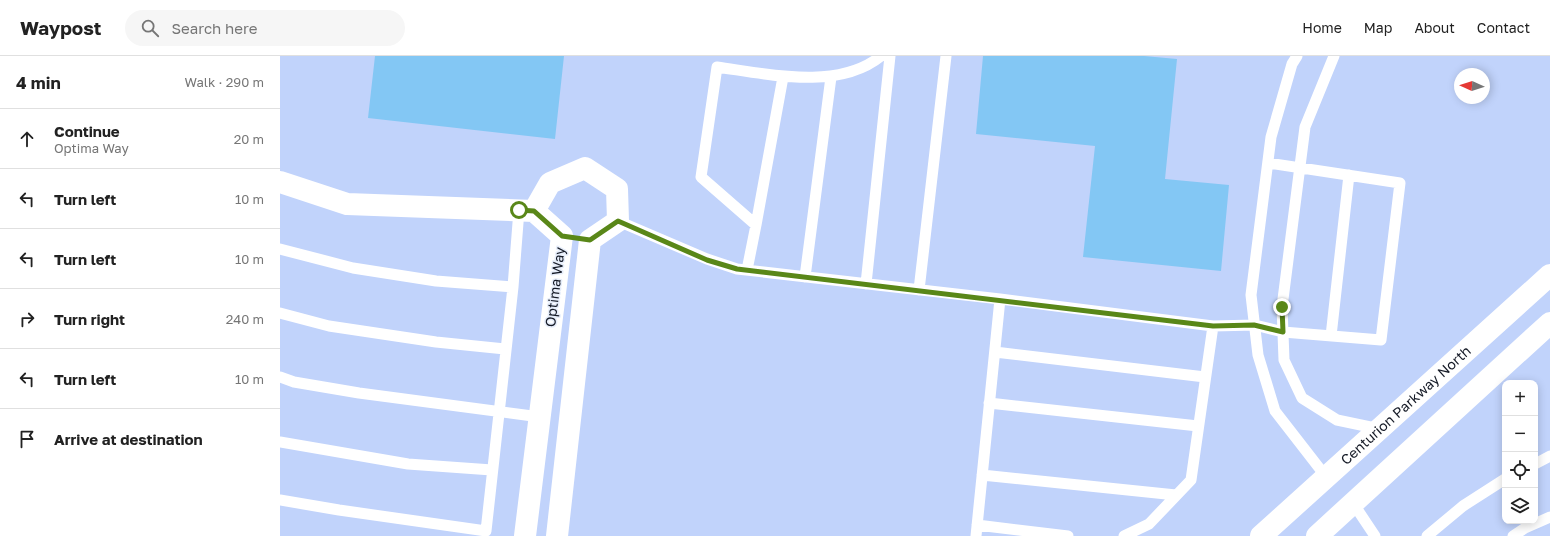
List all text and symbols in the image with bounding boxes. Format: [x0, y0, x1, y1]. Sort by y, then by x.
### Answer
search box [125, 10, 405, 46]
text: Waypost [20, 16, 101, 39]
icon: search [139, 17, 161, 39]
text: Search here [171, 19, 257, 37]
text: Home [1302, 19, 1342, 36]
text: Map [1364, 19, 1392, 36]
text: About [1414, 19, 1455, 36]
text: Contact [1477, 19, 1530, 36]
north arrow [1454, 68, 1490, 104]
text: 4 min [16, 72, 61, 93]
text: Walk · 290 m [185, 74, 264, 90]
text: Continue [54, 122, 120, 140]
icon: ahead [16, 128, 38, 150]
text: 20 m [234, 131, 264, 147]
text: Optima Way [54, 140, 129, 156]
icon: left [16, 188, 38, 210]
text: Turn left [54, 190, 116, 208]
text: 10 m [235, 191, 264, 207]
route start [510, 201, 528, 219]
street label: Optima Way [541, 246, 568, 328]
icon: left [16, 248, 38, 270]
text: Turn left [54, 250, 116, 268]
text: 10 m [235, 251, 264, 267]
route end [1273, 298, 1291, 316]
icon: right [16, 308, 38, 330]
text: Turn right [54, 310, 125, 328]
text: 240 m [226, 311, 264, 327]
street label: Centurion Parkway North [1337, 342, 1474, 468]
icon: left [16, 368, 38, 390]
text: Turn left [54, 370, 116, 388]
text: 10 m [235, 371, 264, 387]
map controls [1502, 380, 1538, 524]
button: + [1502, 380, 1538, 416]
button: − [1502, 416, 1538, 452]
icon: arrive [16, 428, 38, 450]
text: Arrive at destination [54, 430, 203, 448]
button: locate [1502, 452, 1538, 488]
button: layers [1502, 488, 1538, 524]

